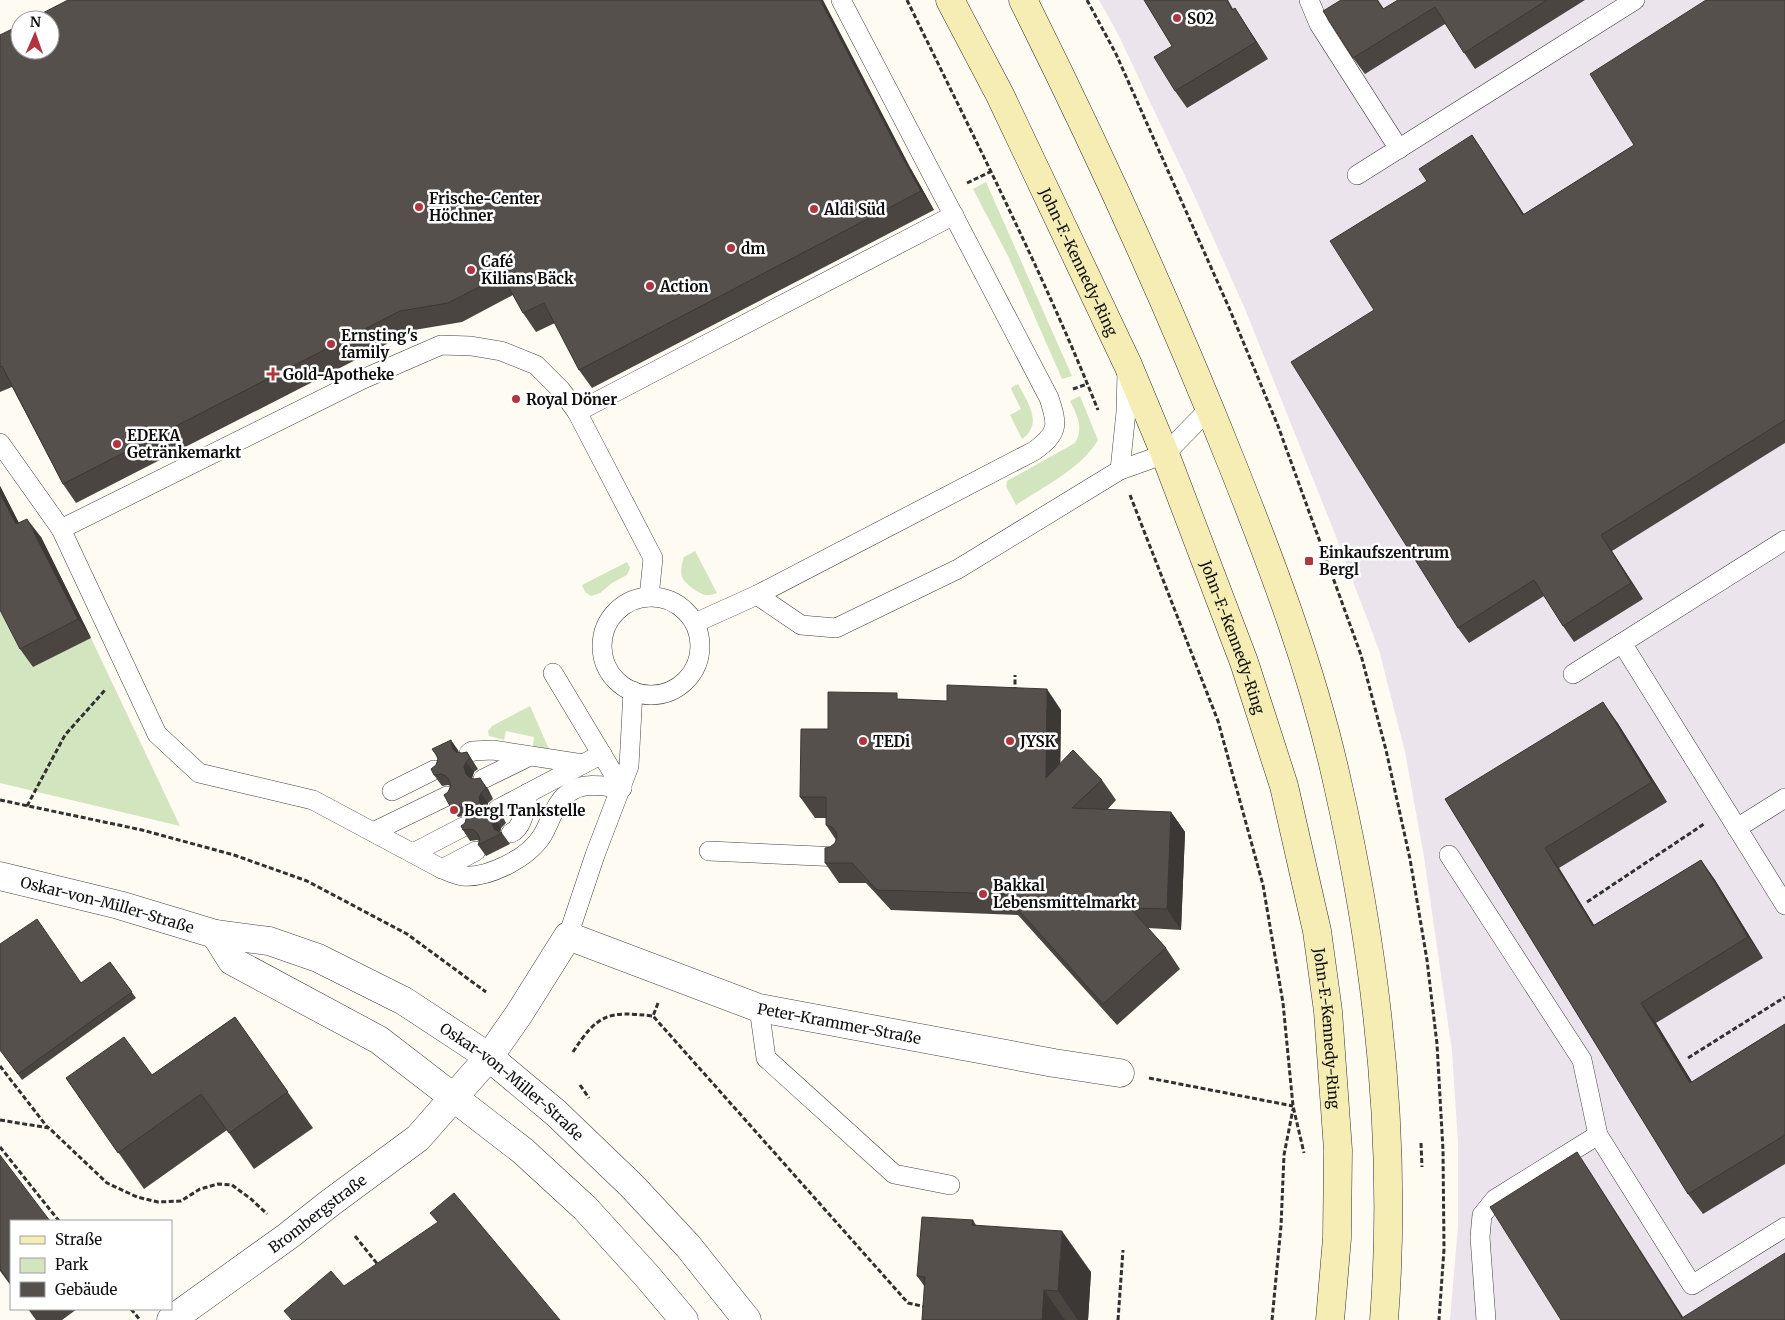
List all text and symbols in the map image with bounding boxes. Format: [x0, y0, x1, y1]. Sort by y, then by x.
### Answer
place label: S02 [1187, 9, 1215, 28]
north arrow [10, 10, 60, 60]
marker: S02 [1171, 12, 1183, 24]
text: N [30, 13, 41, 31]
street label: John-F.-Kennedy-Ring [1035, 184, 1122, 339]
place label: Frische-Center Höchner [429, 189, 540, 225]
place label: Aldi Süd [823, 200, 885, 219]
marker: Frische-Center Höchner [413, 201, 425, 213]
marker: Aldi Süd [808, 203, 820, 215]
place label: dm [741, 239, 765, 258]
marker: dm [725, 242, 737, 254]
place label: Café Kilians Bäck [481, 252, 574, 288]
marker: Café Kilians Bäck [465, 264, 477, 276]
place label: Action [659, 277, 709, 296]
marker: Action [644, 280, 656, 292]
place label: Ernsting's family [341, 326, 418, 362]
marker: Ernsting's family [325, 338, 337, 350]
place label: Gold-Apotheke [283, 365, 394, 384]
marker: Gold-Apotheke [267, 368, 279, 380]
place label: Royal Döner [526, 390, 617, 409]
marker: Royal Döner [510, 393, 522, 405]
place label: EDEKA Getränkemarkt [127, 426, 241, 462]
marker: EDEKA Getränkemarkt [111, 438, 123, 450]
place label: Einkaufszentrum Bergl [1319, 543, 1449, 579]
marker: Einkaufszentrum Bergl [1303, 555, 1315, 567]
street label: John-F.-Kennedy-Ring [1196, 557, 1270, 716]
place label: TEDi [873, 732, 910, 751]
place label: JYSK [1019, 732, 1056, 751]
marker: TEDi [857, 735, 869, 747]
marker: JYSK [1004, 735, 1016, 747]
place label: Bergl Tankstelle [464, 801, 585, 820]
marker: Bergl Tankstelle [448, 804, 460, 816]
street label: Oskar-von-Miller-Straße [19, 872, 197, 937]
place label: Bakkal Lebensmittelmarkt [993, 876, 1137, 912]
marker: Bakkal Lebensmittelmarkt [977, 888, 989, 900]
street label: John-F.-Kennedy-Ring [1310, 946, 1345, 1110]
street label: Peter-Krammer-Straße [756, 998, 923, 1048]
street label: Oskar-von-Miller-Straße [437, 1018, 588, 1144]
street label: Brombergstraße [264, 1170, 370, 1257]
legend [10, 1220, 172, 1310]
text: Straße [55, 1230, 102, 1249]
text: Park [55, 1255, 89, 1274]
text: Gebäude [55, 1280, 118, 1299]

